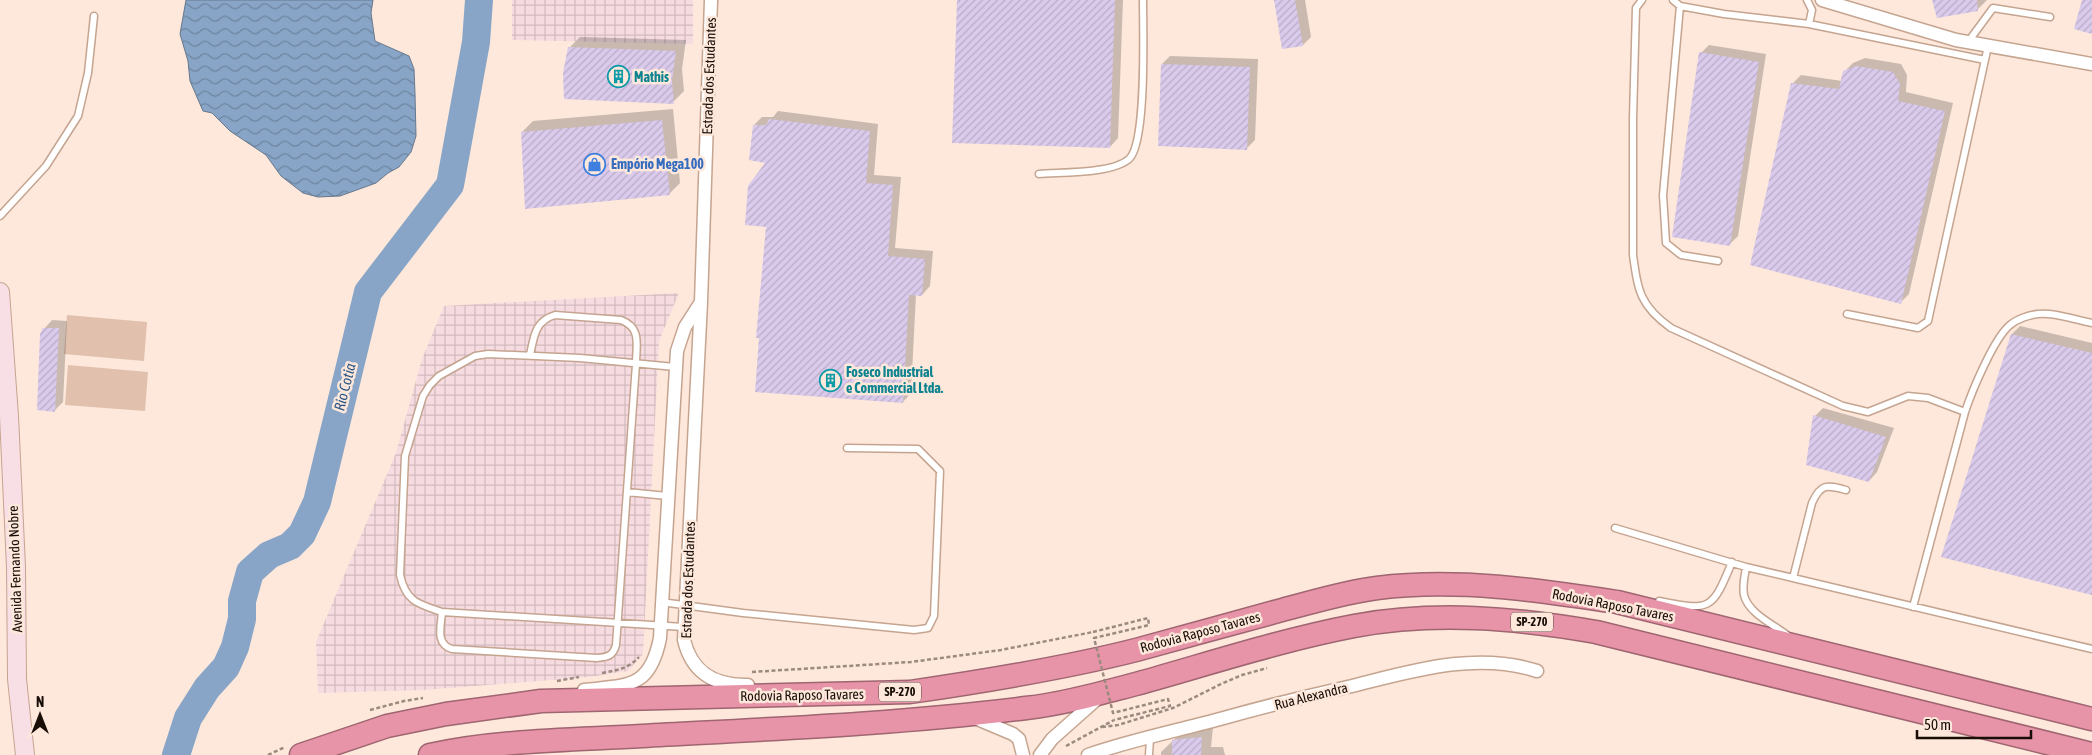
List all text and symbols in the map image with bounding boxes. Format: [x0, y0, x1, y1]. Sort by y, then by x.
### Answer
street label: Estrada dos Estudantes [699, 17, 719, 135]
building icon: Mathis [606, 65, 630, 89]
place label: Mathis [634, 69, 669, 85]
shop icon: Empório Mega100 [583, 152, 607, 176]
place label: Empório Mega100 [611, 156, 704, 172]
water label: Rio Cotia [330, 361, 359, 413]
place label: Foseco Industrial e Commercial Ltda. [846, 364, 944, 396]
building icon: Foseco Industrial e Commercial Ltda. [818, 368, 842, 392]
street label: Avenida Fernando Nobre [5, 505, 25, 633]
street label: Estrada dos Estudantes [678, 521, 698, 639]
street label: Rodovia Raposo Tavares [1551, 585, 1675, 625]
street label: Rodovia Raposo Tavares [1138, 608, 1262, 656]
road number: SP-270 [1511, 612, 1553, 632]
street label: Rua Alexandra [1273, 679, 1349, 713]
road number: SP-270 [879, 682, 921, 702]
street label: Rodovia Raposo Tavares [740, 686, 864, 704]
north arrow [15, 690, 65, 740]
text: N [36, 694, 44, 710]
scale bar [1917, 708, 2031, 740]
text: 50 m [1924, 716, 1951, 733]

